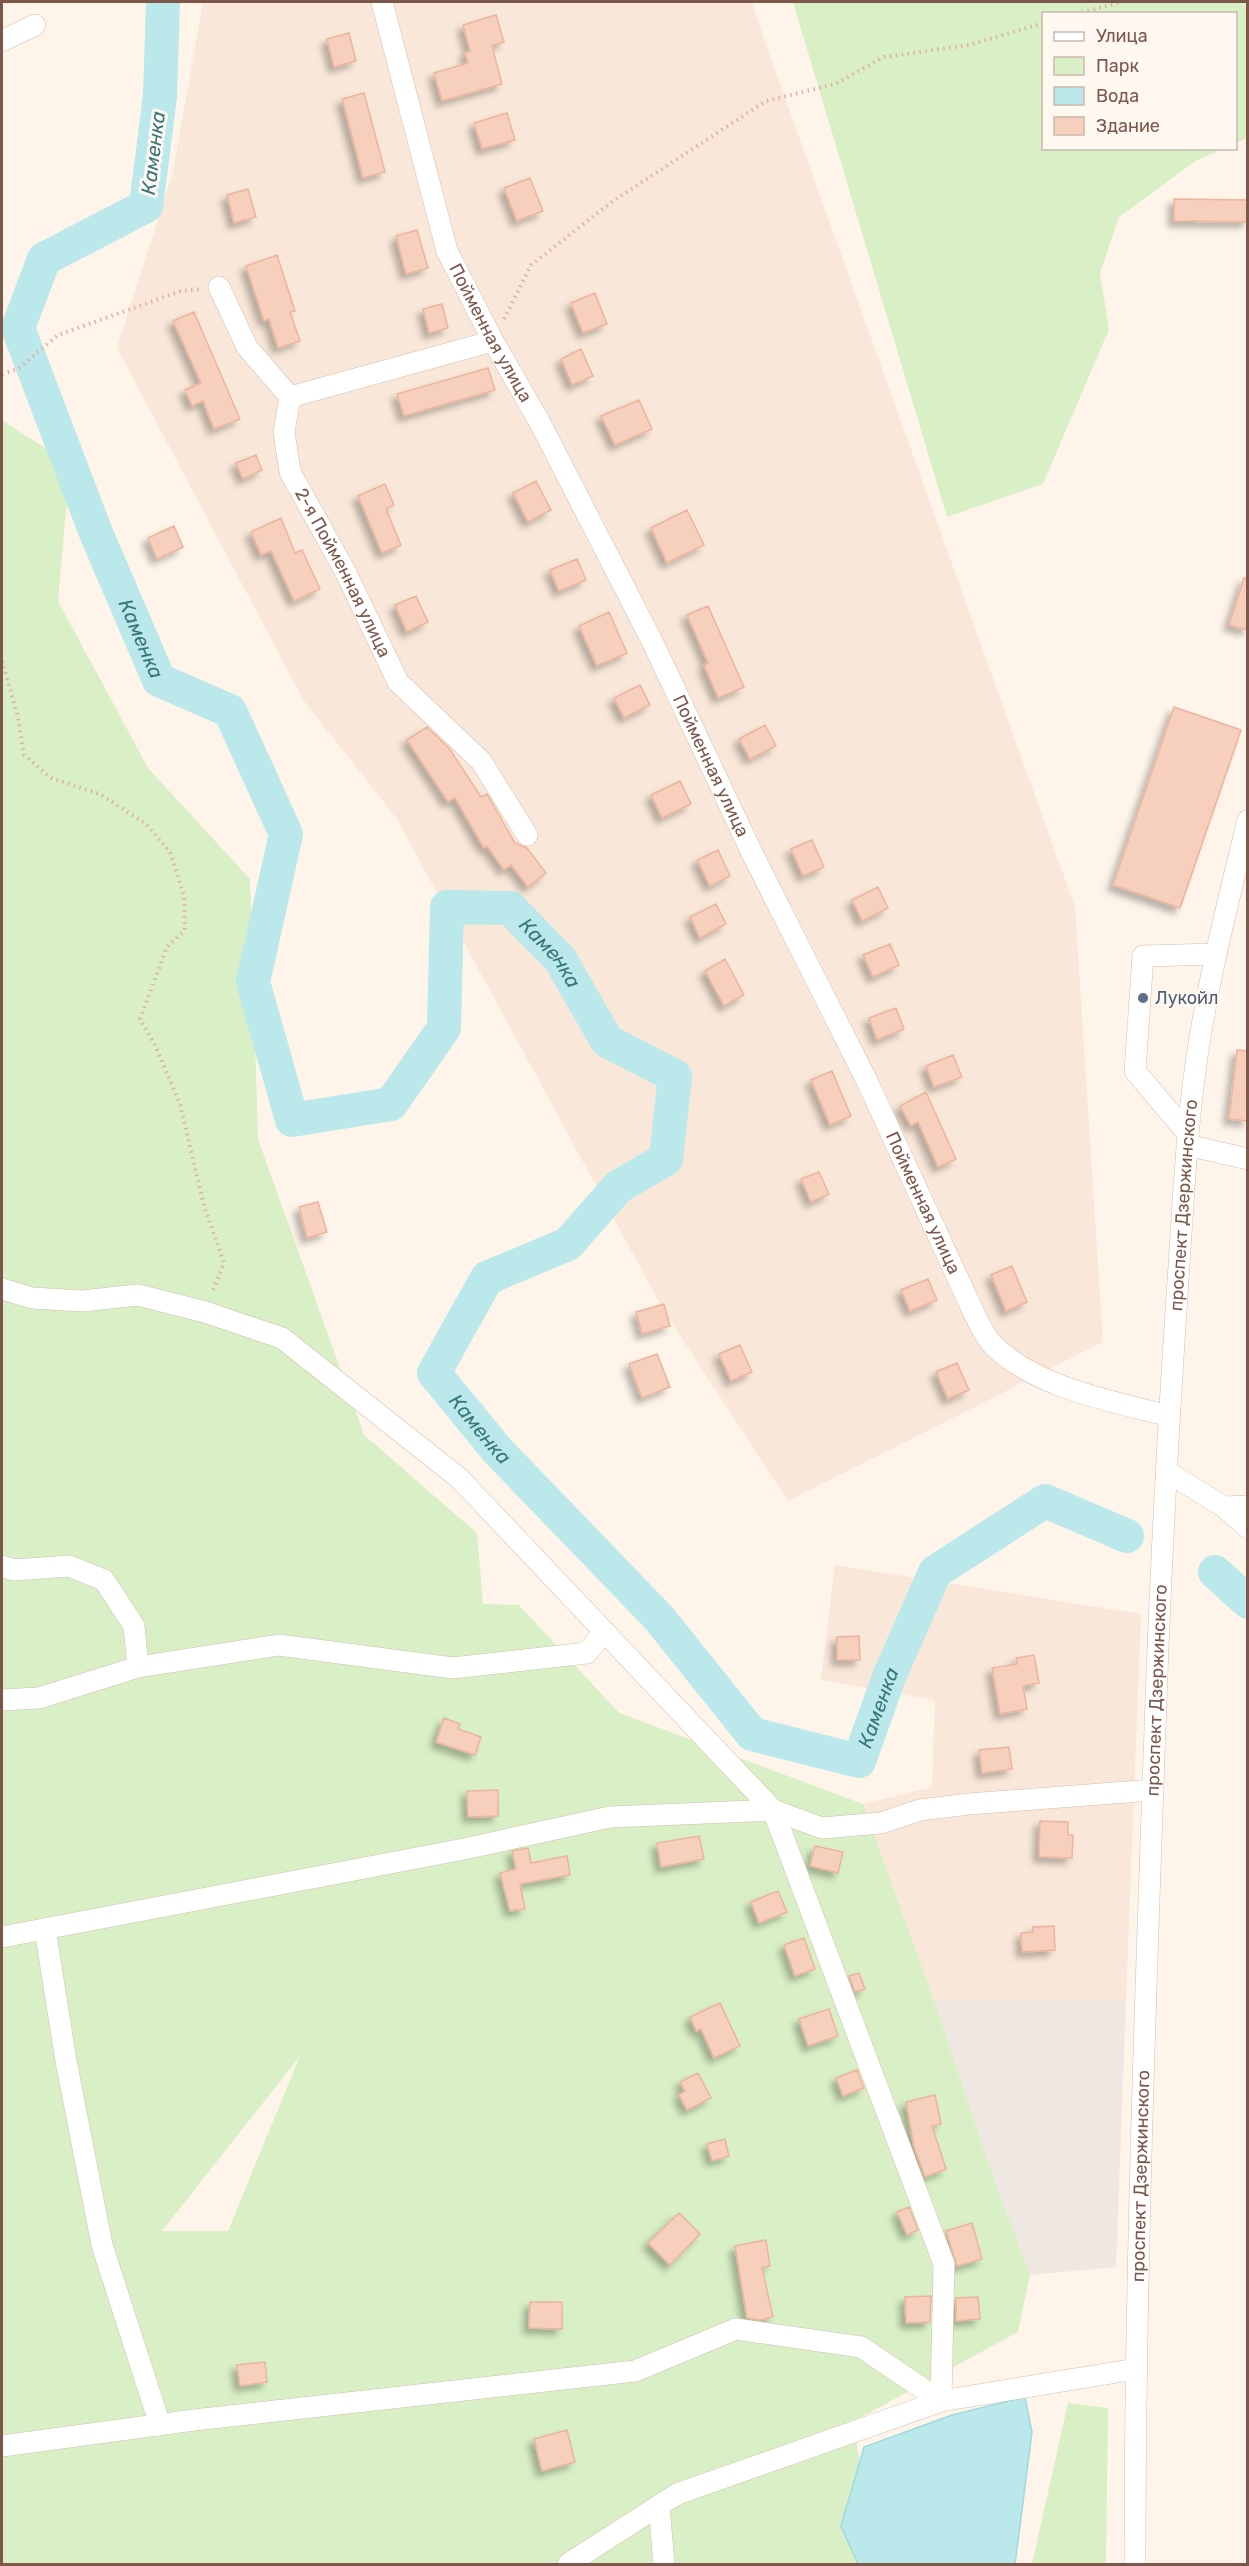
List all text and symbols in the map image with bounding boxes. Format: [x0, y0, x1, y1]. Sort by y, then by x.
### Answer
legend [1042, 12, 1237, 150]
text: Улица [1096, 25, 1148, 47]
text: Парк [1096, 55, 1140, 77]
text: Вода [1096, 85, 1139, 107]
water label: Каменка [136, 110, 170, 196]
text: Здание [1096, 115, 1160, 137]
street label: Пойменная улица [444, 260, 537, 406]
street label: 2-я Пойменная улица [290, 484, 396, 661]
water label: Каменка [114, 595, 169, 682]
street label: Пойменная улица [668, 691, 754, 840]
water label: Каменка [514, 913, 586, 992]
place label: Лукойл [1155, 987, 1219, 1009]
marker: Лукойл [1136, 991, 1150, 1005]
street label: проспект Дзержинского [1165, 1098, 1202, 1312]
street label: Пойменная улица [881, 1128, 965, 1278]
water label: Каменка [444, 1389, 516, 1469]
street label: проспект Дзержинского [1142, 1584, 1172, 1797]
water label: Каменка [853, 1663, 904, 1751]
street label: проспект Дзержинского [1127, 2070, 1154, 2282]

